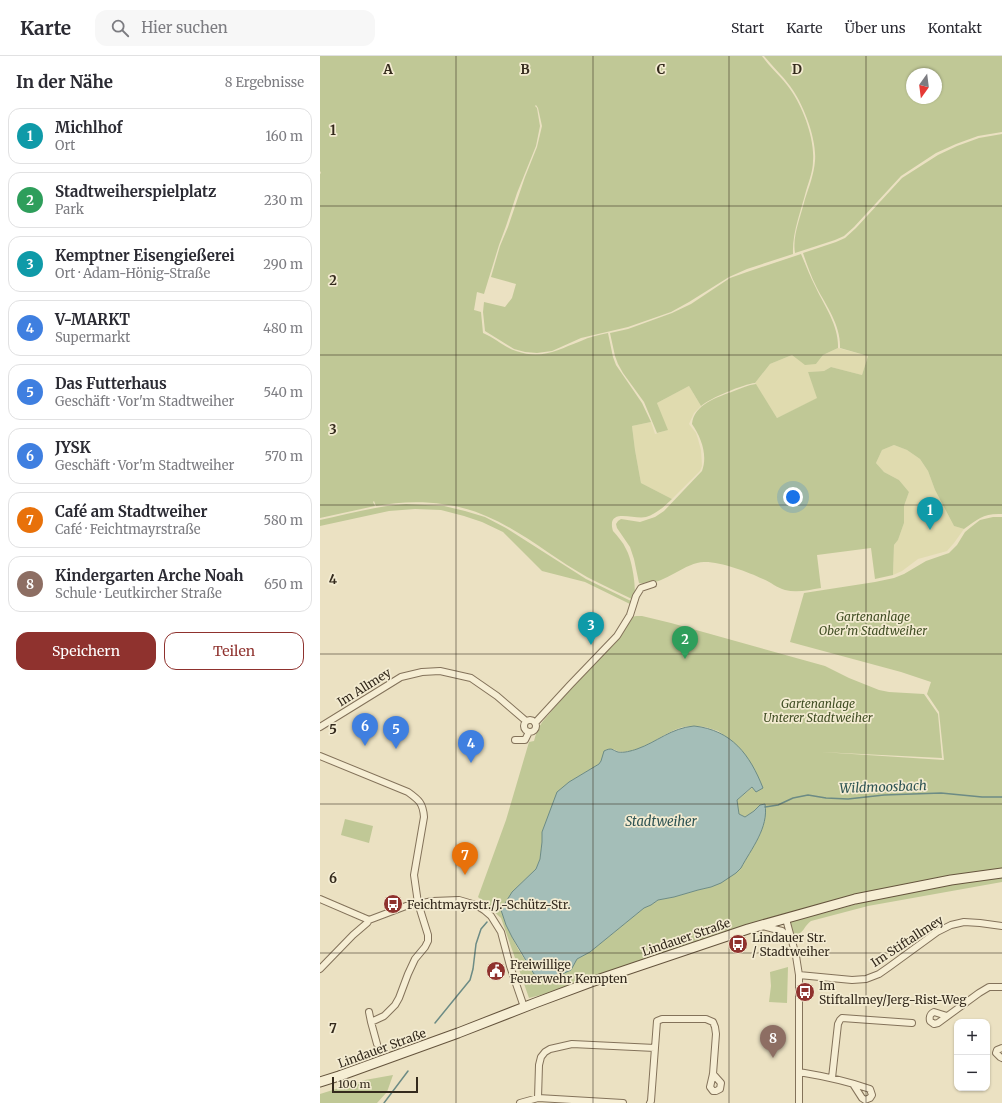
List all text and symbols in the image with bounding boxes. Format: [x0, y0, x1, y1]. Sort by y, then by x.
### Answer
search box [95, 10, 375, 46]
text: Karte [20, 16, 71, 40]
icon: search [109, 17, 131, 39]
text: Hier suchen [141, 18, 228, 37]
text: Start [731, 19, 764, 37]
text: Karte [786, 19, 823, 37]
text: Über uns [845, 19, 906, 37]
text: Kontakt [928, 19, 982, 37]
text: A [382, 61, 393, 78]
text: B [520, 61, 530, 78]
text: C [657, 61, 666, 78]
text: D [792, 61, 802, 78]
north arrow [906, 68, 942, 104]
text: In der Nähe [16, 71, 113, 93]
text: 8 Ergebnisse [225, 74, 304, 91]
text: Michlhof [55, 118, 123, 137]
text: 1 [330, 122, 336, 139]
text: 1 [27, 128, 33, 145]
text: 160 m [265, 128, 303, 145]
text: Ort [55, 137, 75, 154]
text: Stadtweiherspielplatz [55, 182, 216, 201]
text: 2 [26, 192, 34, 209]
text: 230 m [264, 192, 303, 209]
text: Park [55, 201, 84, 218]
text: Kemptner Eisengießerei [55, 246, 235, 265]
text: 3 [26, 256, 34, 273]
text: 290 m [263, 256, 303, 273]
text: Ort · Adam-Hönig-Straße [55, 265, 210, 282]
text: 2 [329, 272, 337, 289]
text: V-MARKT [55, 310, 130, 329]
text: 4 [26, 320, 34, 337]
text: 480 m [263, 320, 303, 337]
text: Supermarkt [55, 329, 130, 346]
text: Das Futterhaus [55, 374, 167, 393]
text: 5 [26, 384, 34, 401]
text: 540 m [263, 384, 303, 401]
text: Geschäft · Vor'm Stadtweiher [55, 393, 234, 410]
text: 3 [329, 421, 337, 438]
text: JYSK [55, 438, 91, 457]
text: 6 [26, 448, 34, 465]
text: 570 m [265, 448, 303, 465]
text: Geschäft · Vor'm Stadtweiher [55, 457, 234, 474]
your location [783, 487, 803, 507]
pin: 1 [917, 497, 943, 530]
text: Café am Stadtweiher [55, 502, 208, 521]
text: 7 [26, 512, 34, 529]
text: 580 m [264, 512, 303, 529]
text: Café · Feichtmayrstraße [55, 521, 201, 538]
text: Kindergarten Arche Noah [55, 566, 244, 585]
text: 4 [329, 571, 338, 588]
text: 8 [26, 576, 34, 593]
text: 650 m [264, 576, 303, 593]
text: Schule · Leutkircher Straße [55, 585, 222, 602]
park label: Gartenanlage Ober'm Stadtweiher [819, 609, 928, 638]
pin: 3 [578, 612, 604, 645]
pin: 2 [672, 626, 698, 659]
button: Speichern [16, 632, 156, 670]
button: Teilen [164, 632, 304, 670]
street label: Im Allmey [334, 665, 394, 709]
park label: Gartenanlage Unterer Stadtweiher [763, 696, 874, 725]
pin: 6 [352, 713, 378, 746]
pin: 5 [383, 716, 409, 749]
text: 5 [329, 721, 337, 738]
pin: 4 [458, 730, 484, 763]
water label: Wildmoosbach [839, 777, 927, 797]
water label: Stadtweiher [625, 813, 698, 830]
pin: 7 [452, 842, 478, 875]
text: 6 [329, 870, 337, 887]
bus stop icon: Feichtmayrstr./J.-Schütz-Str. [382, 893, 404, 915]
place label: Feichtmayrstr./J.-Schütz-Str. [407, 897, 570, 912]
street label: Im Stiftallmey [868, 912, 946, 970]
street label: Lindauer Straße [640, 915, 732, 959]
place label: Lindauer Str. / Stadtweiher [752, 930, 830, 959]
bus stop icon: Lindauer Str. / Stadtweiher [727, 933, 749, 955]
place label: Freiwillige Feuerwehr Kempten [510, 957, 627, 986]
public building icon: Freiwillige Feuerwehr Kempten [485, 960, 507, 982]
place label: Im Stiftallmey/Jerg-Rist-Weg [819, 978, 967, 1007]
bus stop icon: Im Stiftallmey/Jerg-Rist-Weg [794, 981, 816, 1003]
map controls [954, 1019, 990, 1091]
button: + [954, 1019, 990, 1055]
text: 7 [329, 1020, 337, 1037]
street label: Lindauer Straße [336, 1025, 428, 1071]
pin: 8 [760, 1025, 786, 1058]
button: − [954, 1055, 990, 1091]
scale bar [332, 1075, 418, 1094]
text: 100 m [338, 1077, 370, 1091]

